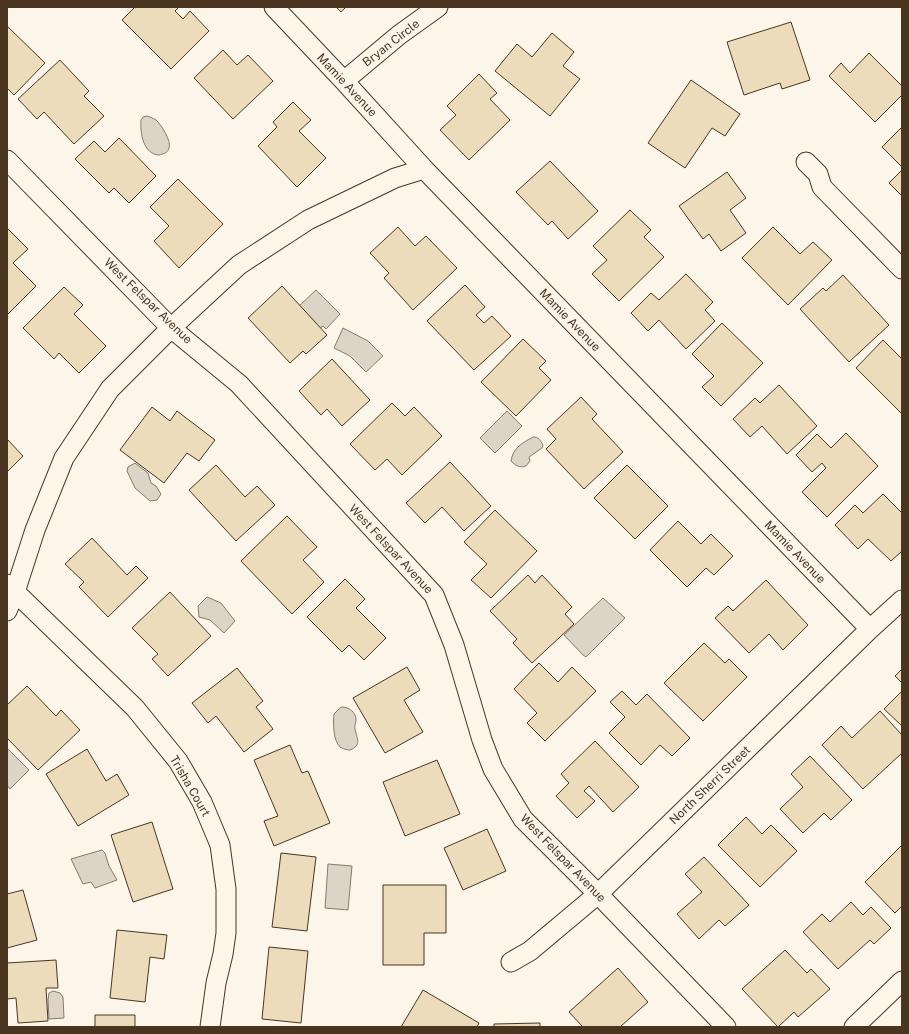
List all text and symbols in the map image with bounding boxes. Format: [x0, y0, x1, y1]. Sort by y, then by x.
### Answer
street label: Bryan Circle [360, 16, 422, 69]
street label: Mamie Avenue [314, 50, 380, 120]
street label: West Felspar Avenue [101, 255, 195, 347]
street label: Mamie Avenue [537, 286, 603, 354]
street label: West Felspar Avenue [346, 501, 436, 597]
street label: Mamie Avenue [762, 518, 828, 586]
street label: North Sherri Street [667, 743, 754, 827]
street label: Trisha Court [167, 753, 213, 819]
street label: West Felspar Avenue [517, 811, 609, 905]

